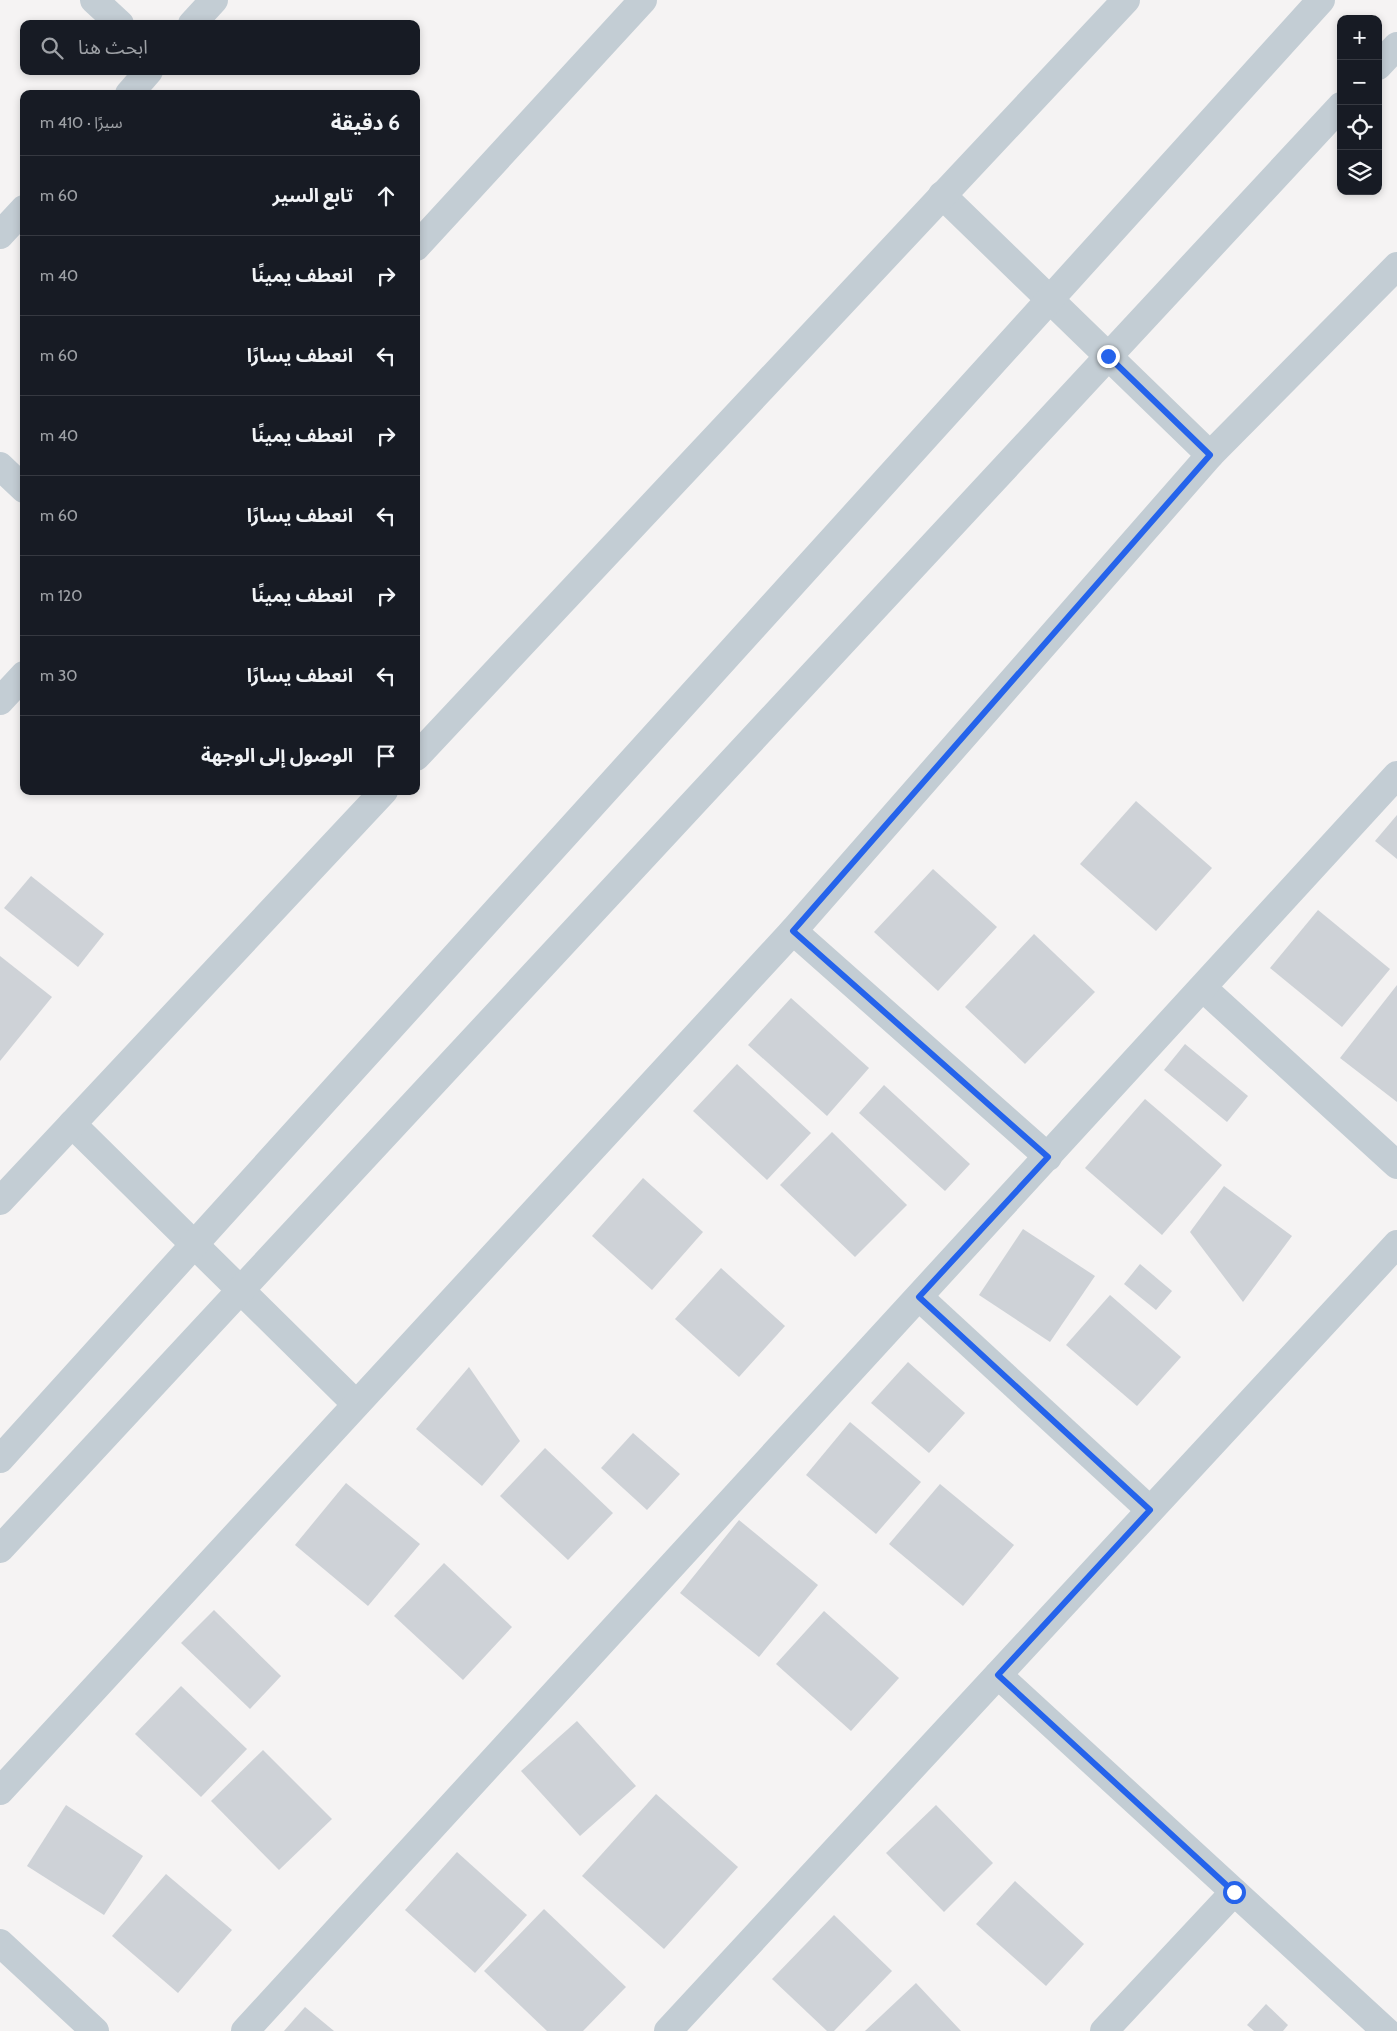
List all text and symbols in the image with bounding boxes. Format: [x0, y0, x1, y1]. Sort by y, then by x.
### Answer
map controls [1337, 15, 1382, 195]
button: + [1337, 15, 1382, 60]
search box [20, 20, 420, 75]
icon: search [38, 34, 66, 62]
text: ابحث هنا [78, 36, 148, 59]
button: − [1337, 60, 1382, 105]
button: locate [1337, 105, 1382, 150]
text: 6 دقيقة [331, 110, 400, 135]
text: سيرًا · 410 m [40, 113, 123, 132]
button: layers [1337, 150, 1382, 195]
icon: ahead [372, 182, 400, 210]
text: تابع السير [272, 184, 353, 207]
text: 60 m [40, 186, 78, 205]
icon: right [372, 262, 400, 290]
text: انعطف يمينًا [252, 264, 353, 287]
text: 40 m [40, 266, 78, 285]
icon: left [372, 342, 400, 370]
text: انعطف يسارًا [247, 344, 353, 367]
route end [1097, 345, 1120, 368]
text: 60 m [40, 346, 78, 365]
icon: right [372, 422, 400, 450]
text: انعطف يمينًا [252, 424, 353, 447]
text: 40 m [40, 426, 78, 445]
icon: left [372, 502, 400, 530]
text: انعطف يسارًا [247, 504, 353, 527]
text: 60 m [40, 506, 78, 525]
icon: right [372, 582, 400, 610]
text: انعطف يمينًا [252, 584, 353, 607]
text: 120 m [40, 586, 82, 605]
icon: left [372, 662, 400, 690]
text: انعطف يسارًا [247, 664, 353, 687]
text: 30 m [40, 666, 77, 685]
icon: arrive [372, 742, 400, 770]
text: الوصول إلى الوجهة [201, 744, 353, 767]
route start [1223, 1881, 1246, 1904]

